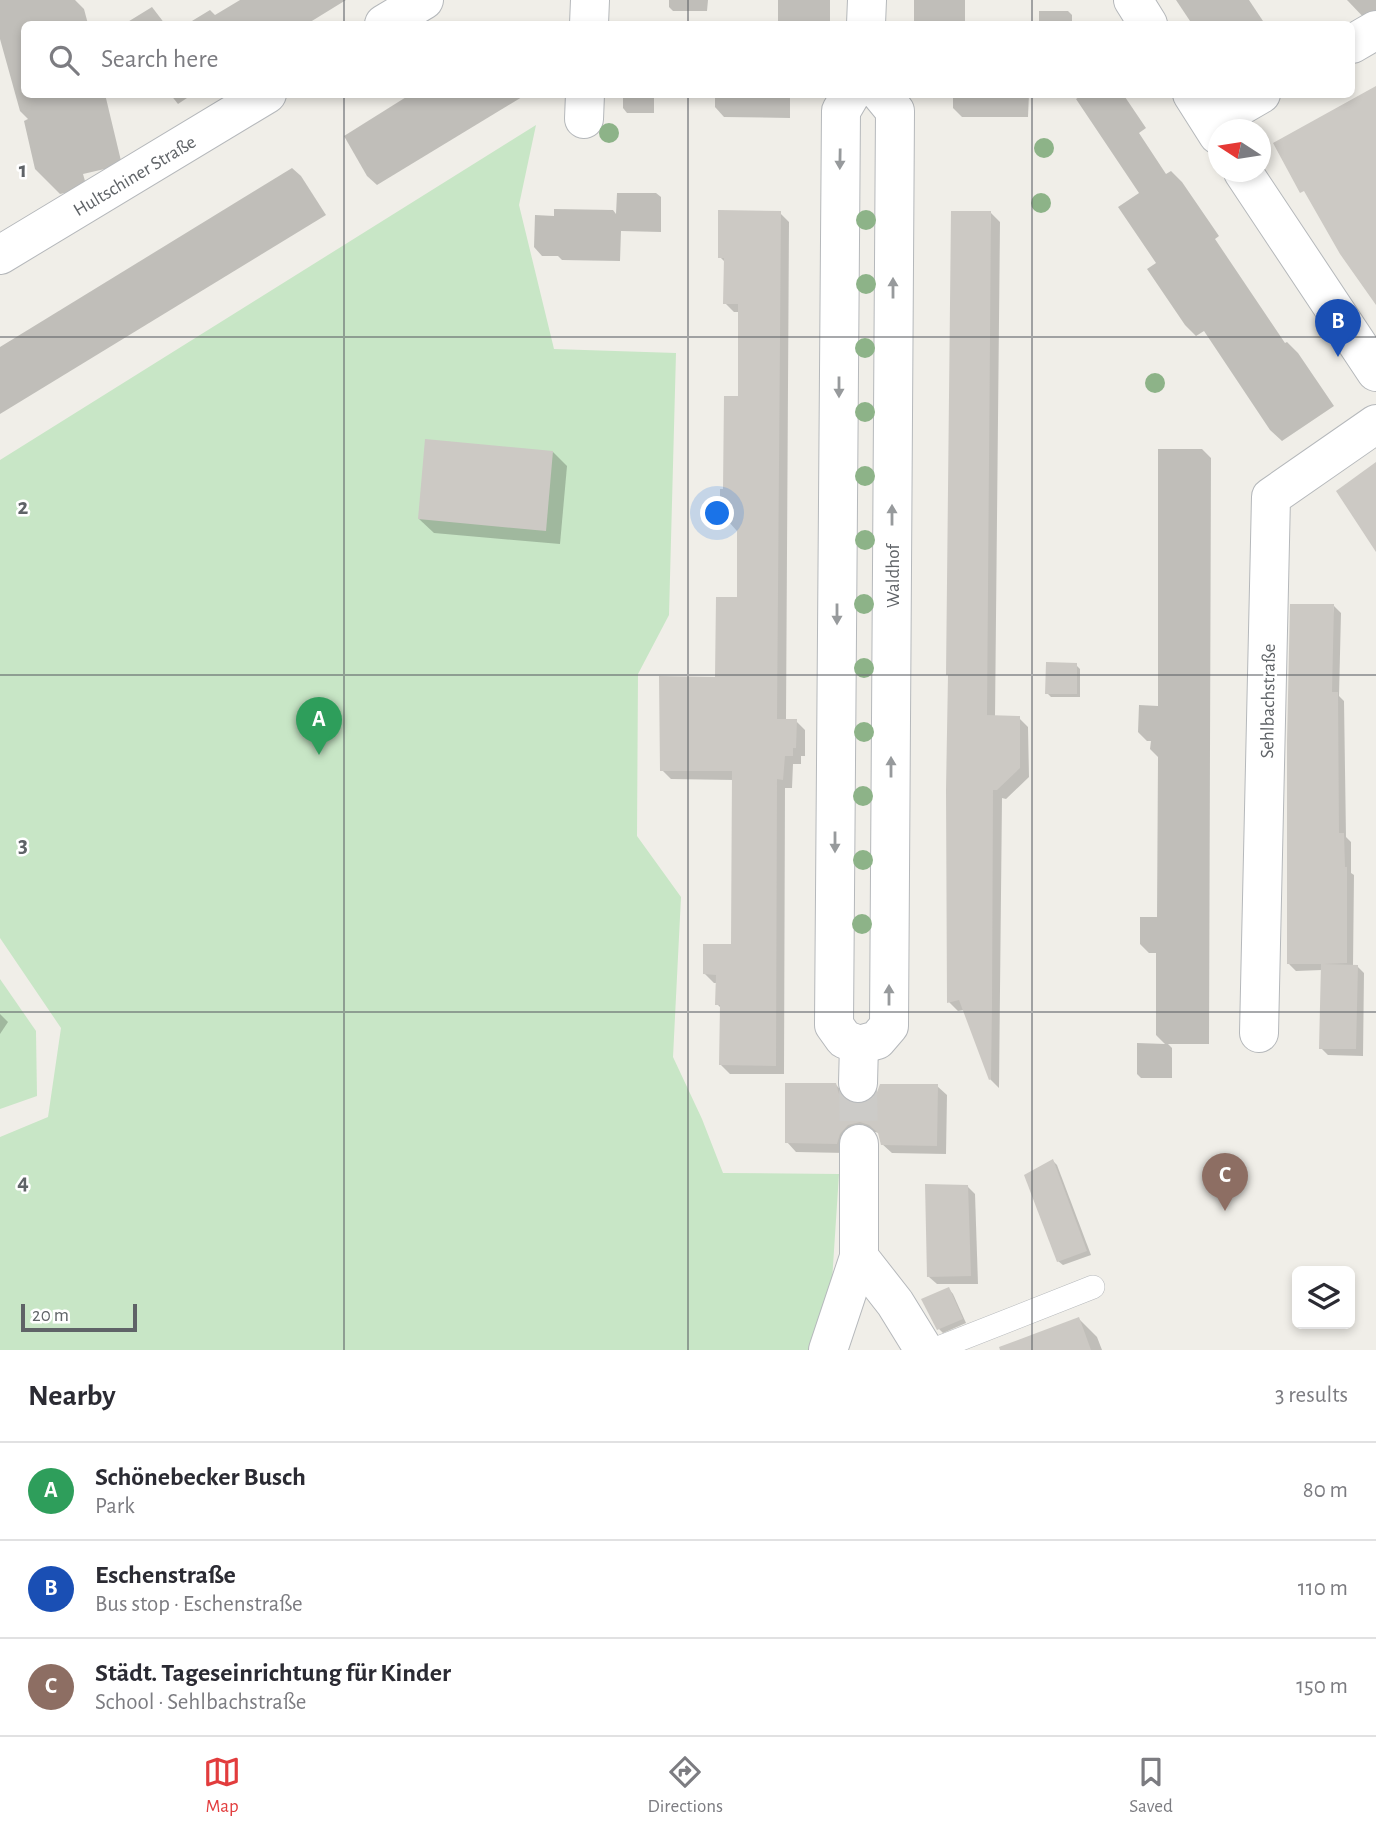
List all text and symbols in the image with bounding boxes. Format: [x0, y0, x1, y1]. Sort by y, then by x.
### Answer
search box [21, 21, 1355, 98]
icon: search [45, 41, 83, 79]
text: Search here [101, 46, 219, 72]
north arrow [1208, 119, 1271, 182]
street label: Hultschiner Straße [70, 132, 199, 220]
one-way arrow [835, 149, 846, 171]
text: 1 [19, 159, 27, 182]
one-way arrow [887, 277, 899, 299]
pin: B [1315, 299, 1361, 357]
one-way arrow [833, 376, 845, 398]
text: 2 [18, 496, 29, 519]
your location [700, 496, 734, 530]
one-way arrow [886, 504, 898, 526]
street label: Waldhof [884, 543, 903, 608]
one-way arrow [831, 604, 843, 626]
street label: Sehlbachstraße [1258, 643, 1279, 759]
pin: A [296, 697, 342, 755]
one-way arrow [885, 756, 896, 778]
one-way arrow [830, 831, 841, 853]
text: 3 [18, 834, 28, 857]
one-way arrow [883, 984, 895, 1006]
pin: C [1202, 1153, 1248, 1211]
text: 4 [17, 1171, 29, 1194]
map controls [1292, 1266, 1355, 1329]
button: layers [1292, 1266, 1355, 1329]
scale bar [21, 1301, 136, 1333]
text: 20 m [32, 1306, 69, 1325]
text: Nearby [28, 1381, 116, 1411]
text: 3 results [1275, 1384, 1348, 1407]
text: Schönebecker Busch [95, 1464, 306, 1490]
text: A [44, 1479, 58, 1502]
text: 80 m [1303, 1479, 1348, 1502]
text: Park [95, 1495, 135, 1518]
text: Eschenstraße [95, 1562, 236, 1588]
text: B [44, 1577, 58, 1600]
text: 110 m [1298, 1577, 1348, 1600]
text: Bus stop · Eschenstraße [95, 1593, 303, 1616]
text: Städt. Tageseinrichtung für Kinder [95, 1660, 451, 1686]
text: C [45, 1675, 57, 1698]
text: 150 m [1296, 1675, 1348, 1698]
text: School · Sehlbachstraße [95, 1691, 306, 1714]
tab: Map [203, 1753, 241, 1818]
tab: Directions [647, 1753, 723, 1818]
tab: Saved [1129, 1753, 1173, 1818]

